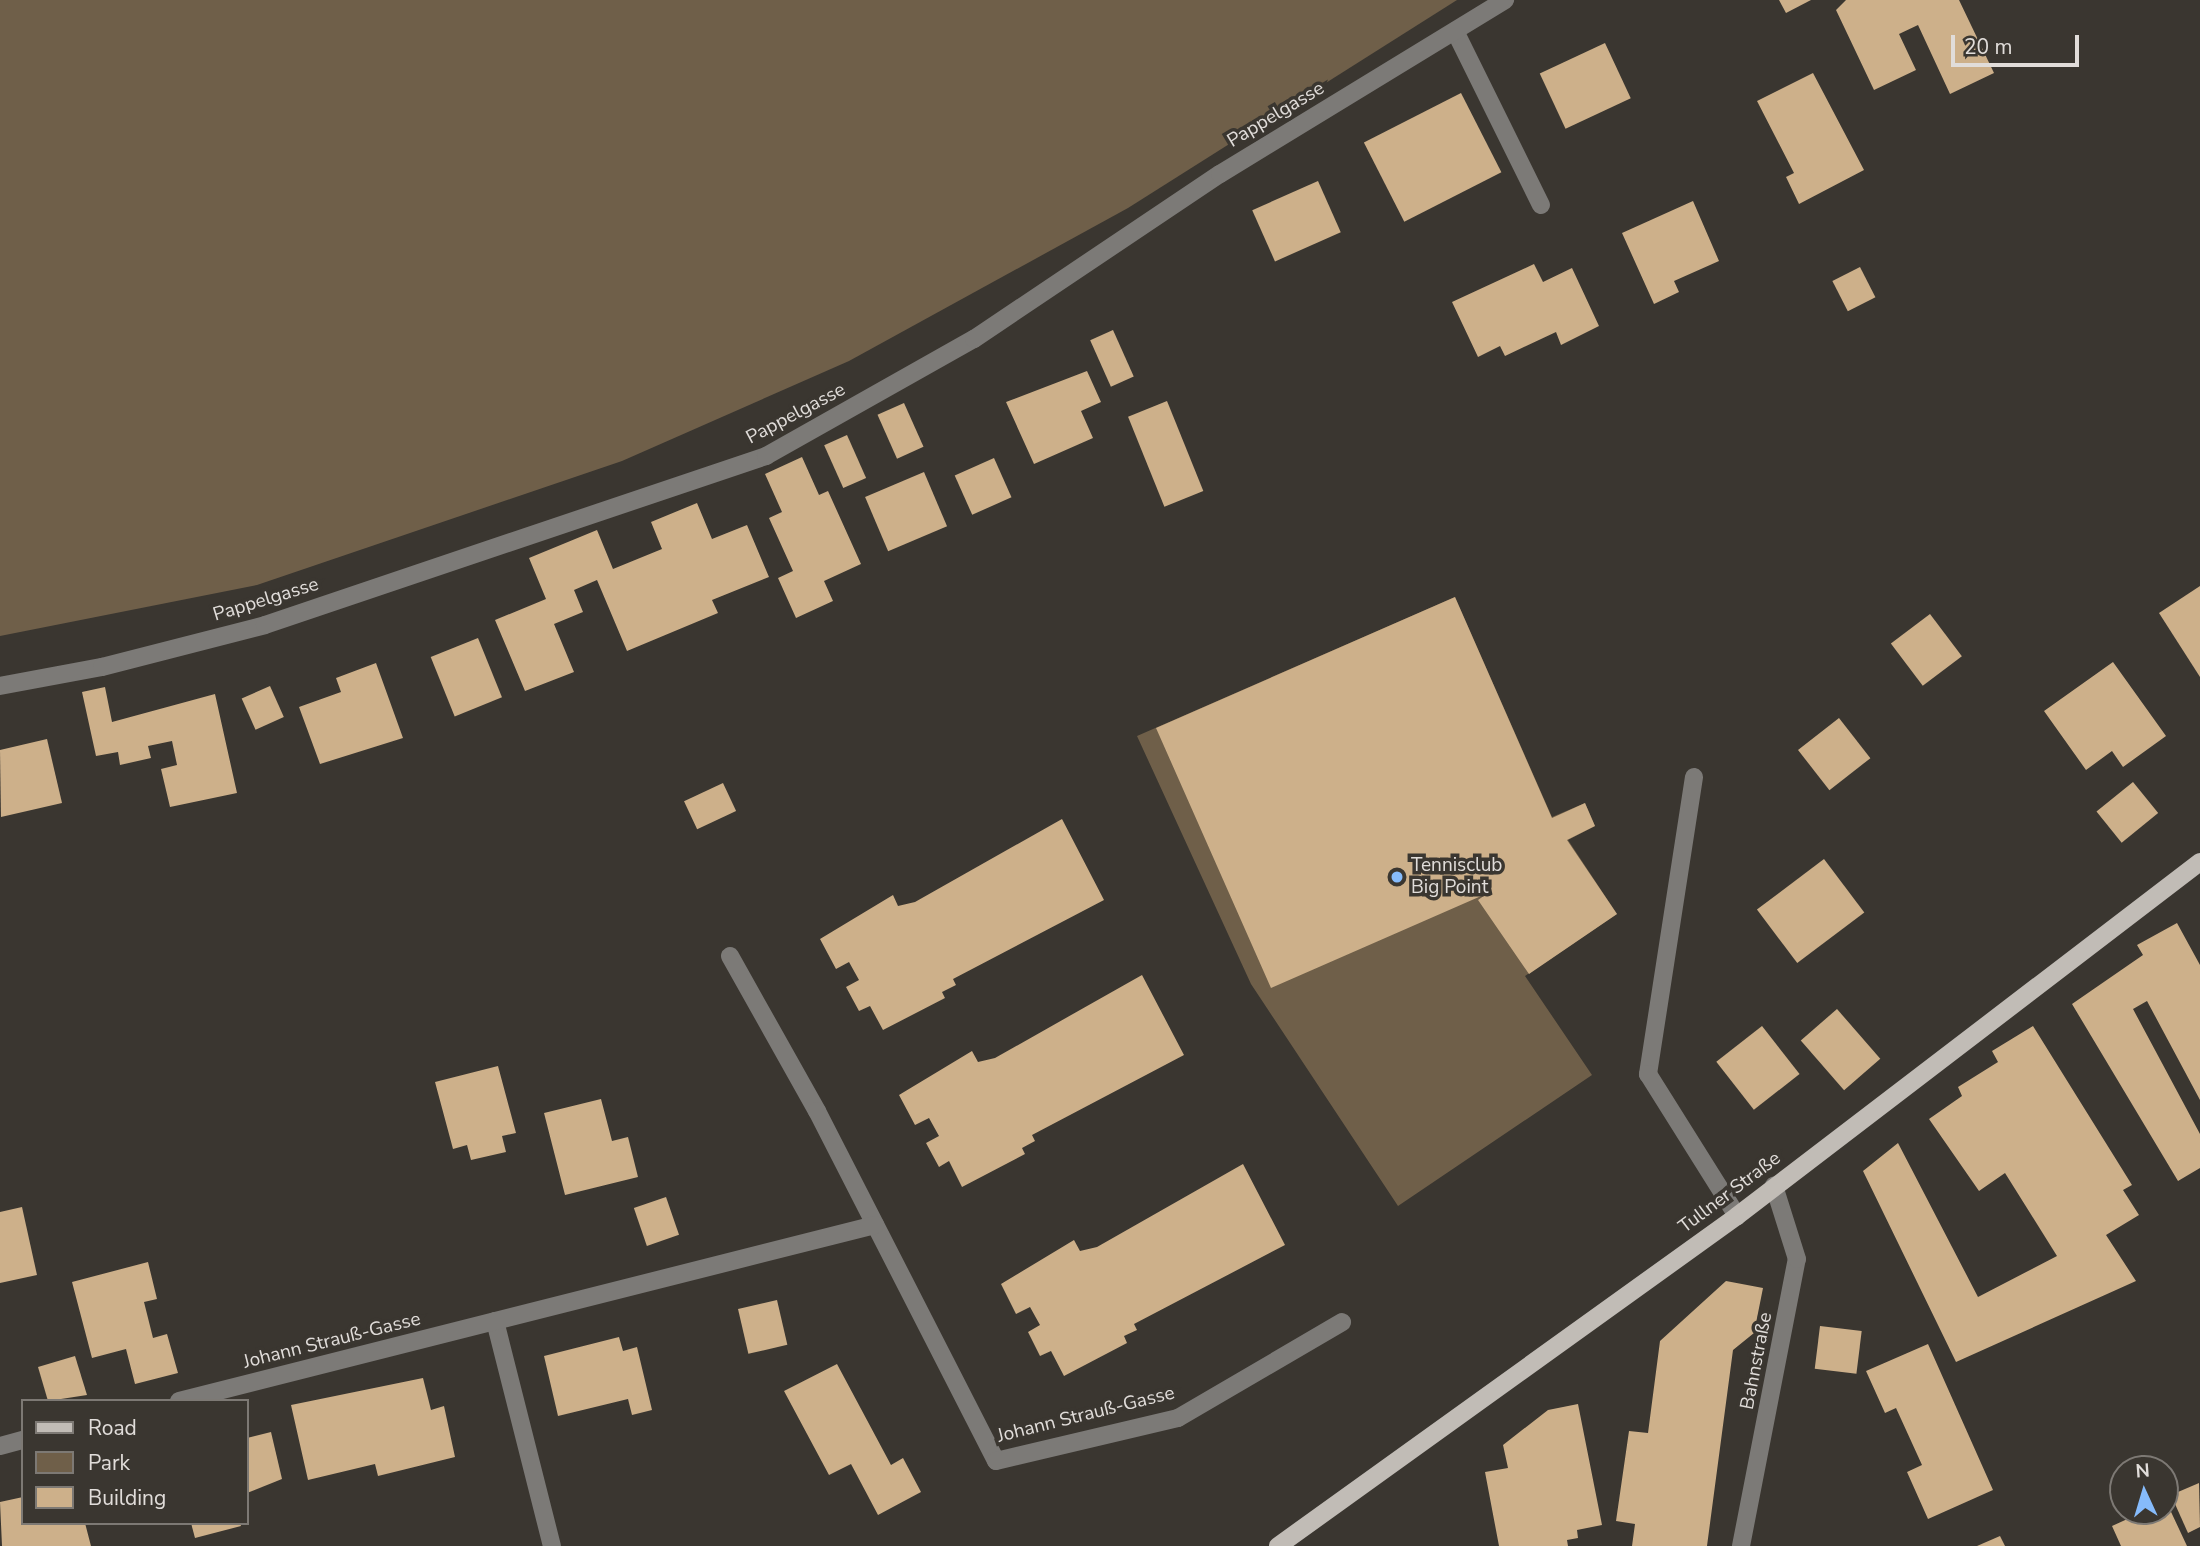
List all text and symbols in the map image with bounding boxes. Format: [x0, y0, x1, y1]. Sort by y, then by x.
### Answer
scale bar [1955, 21, 2083, 65]
text: 20 m [1964, 33, 2013, 61]
street label: Pappelgasse [1223, 77, 1329, 153]
street label: Pappelgasse [743, 378, 849, 450]
street label: Pappelgasse [211, 573, 321, 627]
place label: Tennisclub Big Point [1411, 855, 1502, 899]
marker: Tennisclub Big Point [1389, 869, 1405, 885]
street label: Tullner Straße [1675, 1147, 1785, 1239]
street label: Johann Strauß-Gasse [241, 1308, 423, 1374]
street label: Bahnstraße [1736, 1310, 1778, 1412]
street label: Johann Strauß-Gasse [995, 1382, 1177, 1448]
legend [21, 1399, 248, 1525]
text: Road [88, 1414, 137, 1442]
text: Park [88, 1449, 130, 1477]
north arrow [2109, 1455, 2179, 1525]
text: N [2135, 1458, 2151, 1485]
text: Building [88, 1484, 166, 1512]

